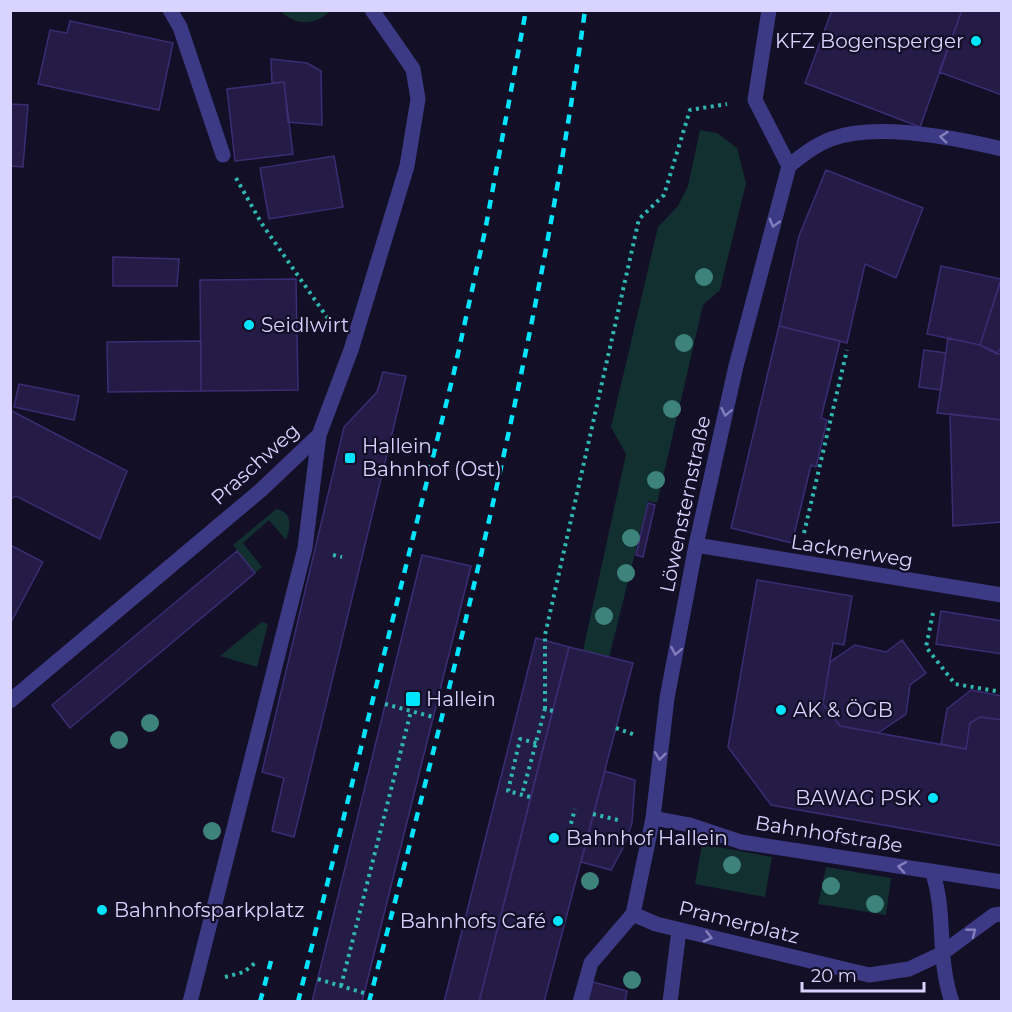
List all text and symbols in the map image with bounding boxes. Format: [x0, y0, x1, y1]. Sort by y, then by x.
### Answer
place label: KFZ Bogensperger [775, 29, 964, 53]
marker: KFZ Bogensperger [969, 34, 983, 48]
one-way arrow [940, 131, 949, 144]
one-way arrow [769, 217, 781, 228]
place label: Seidlwirt [261, 313, 349, 337]
marker: Seidlwirt [242, 318, 256, 332]
one-way arrow [720, 407, 733, 417]
street label: Löwensternstraße [655, 413, 715, 595]
street label: Praschweg [206, 418, 304, 510]
place label: Hallein Bahnhof (Ost) [362, 434, 502, 481]
marker: Hallein Bahnhof (Ost) [343, 451, 357, 465]
street label: Lacknerweg [789, 529, 915, 573]
one-way arrow [670, 645, 683, 655]
place label: Hallein [426, 687, 496, 711]
marker: Hallein [404, 690, 422, 708]
place label: AK & ÖGB [793, 698, 893, 722]
marker: AK & ÖGB [774, 703, 788, 717]
one-way arrow [655, 752, 667, 761]
place label: BAWAG PSK [795, 786, 922, 810]
marker: BAWAG PSK [926, 791, 940, 805]
street label: Bahnhofstraße [753, 810, 905, 858]
place label: Bahnhof Hallein [566, 826, 728, 850]
marker: Bahnhof Hallein [547, 831, 561, 845]
one-way arrow [898, 861, 907, 873]
street label: Pramerplatz [676, 895, 802, 949]
place label: Bahnhofsparkplatz [114, 898, 305, 922]
marker: Bahnhofsparkplatz [95, 903, 109, 917]
place label: Bahnhofs Café [400, 909, 546, 933]
marker: Bahnhofs Café [551, 914, 565, 928]
one-way arrow [965, 928, 976, 939]
one-way arrow [703, 929, 713, 942]
scale bar [802, 955, 924, 993]
text: 20 m [811, 965, 857, 987]

